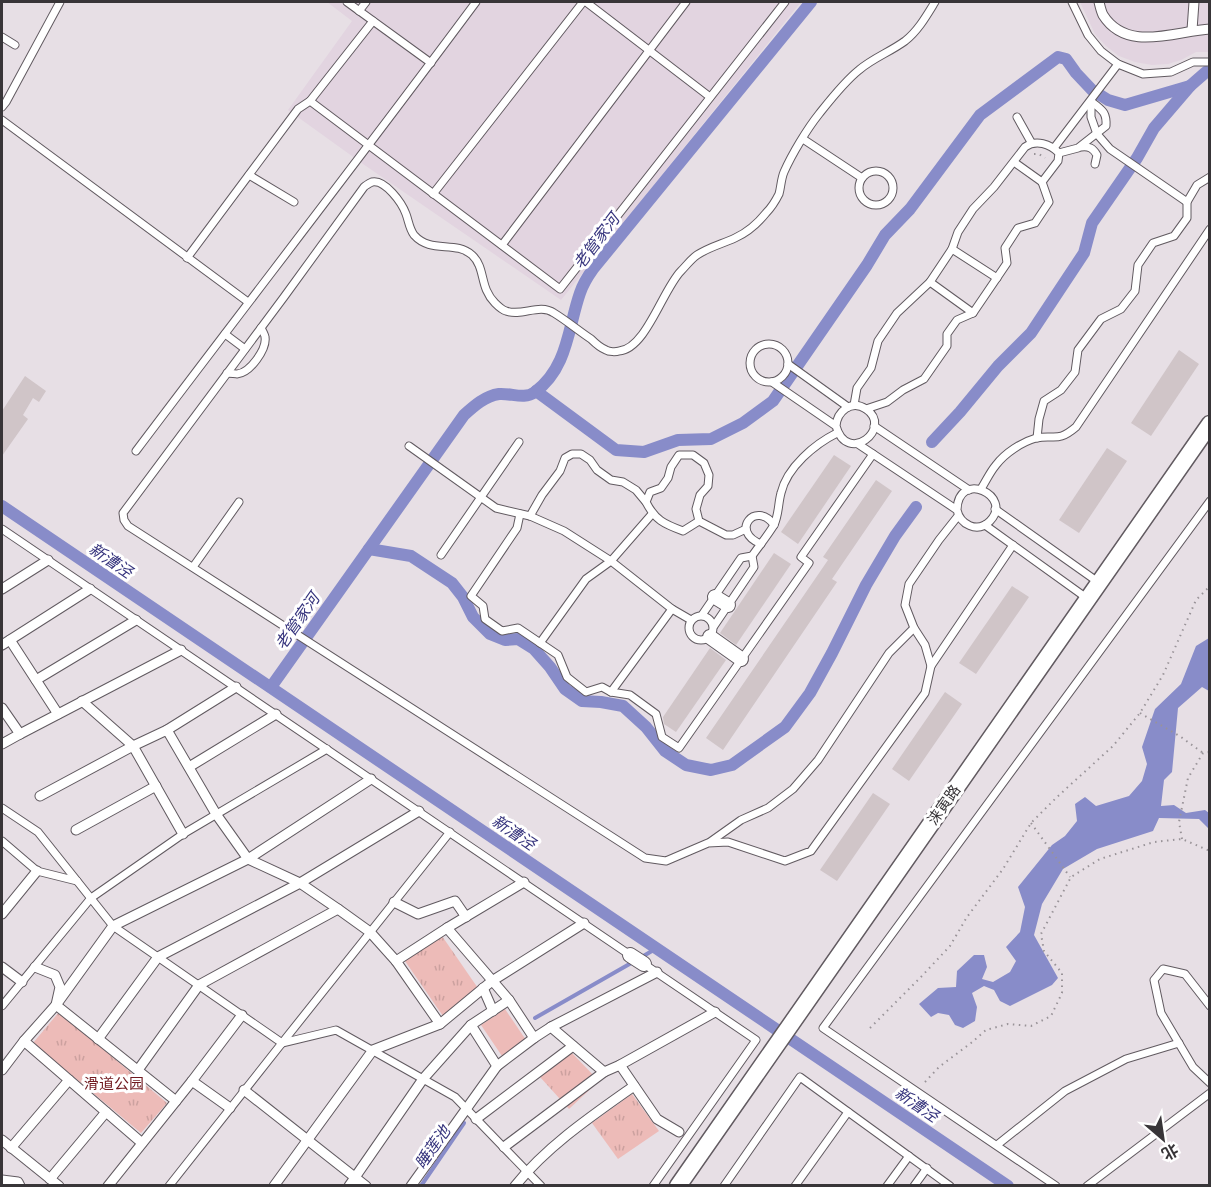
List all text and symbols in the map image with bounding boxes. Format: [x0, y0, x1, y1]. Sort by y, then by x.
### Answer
water label: 老管家河 [570, 208, 627, 274]
water label: 新漕泾 [84, 540, 137, 584]
water label: 老管家河 [272, 588, 327, 654]
street label: 涞寅路 [925, 782, 966, 830]
water label: 新漕泾 [487, 812, 540, 856]
park label: 滑道公园 [84, 1076, 144, 1095]
water label: 新漕泾 [890, 1084, 943, 1128]
north arrow [1133, 1109, 1193, 1169]
water label: 睡莲池 [412, 1121, 457, 1174]
text: 北 [1157, 1138, 1181, 1163]

